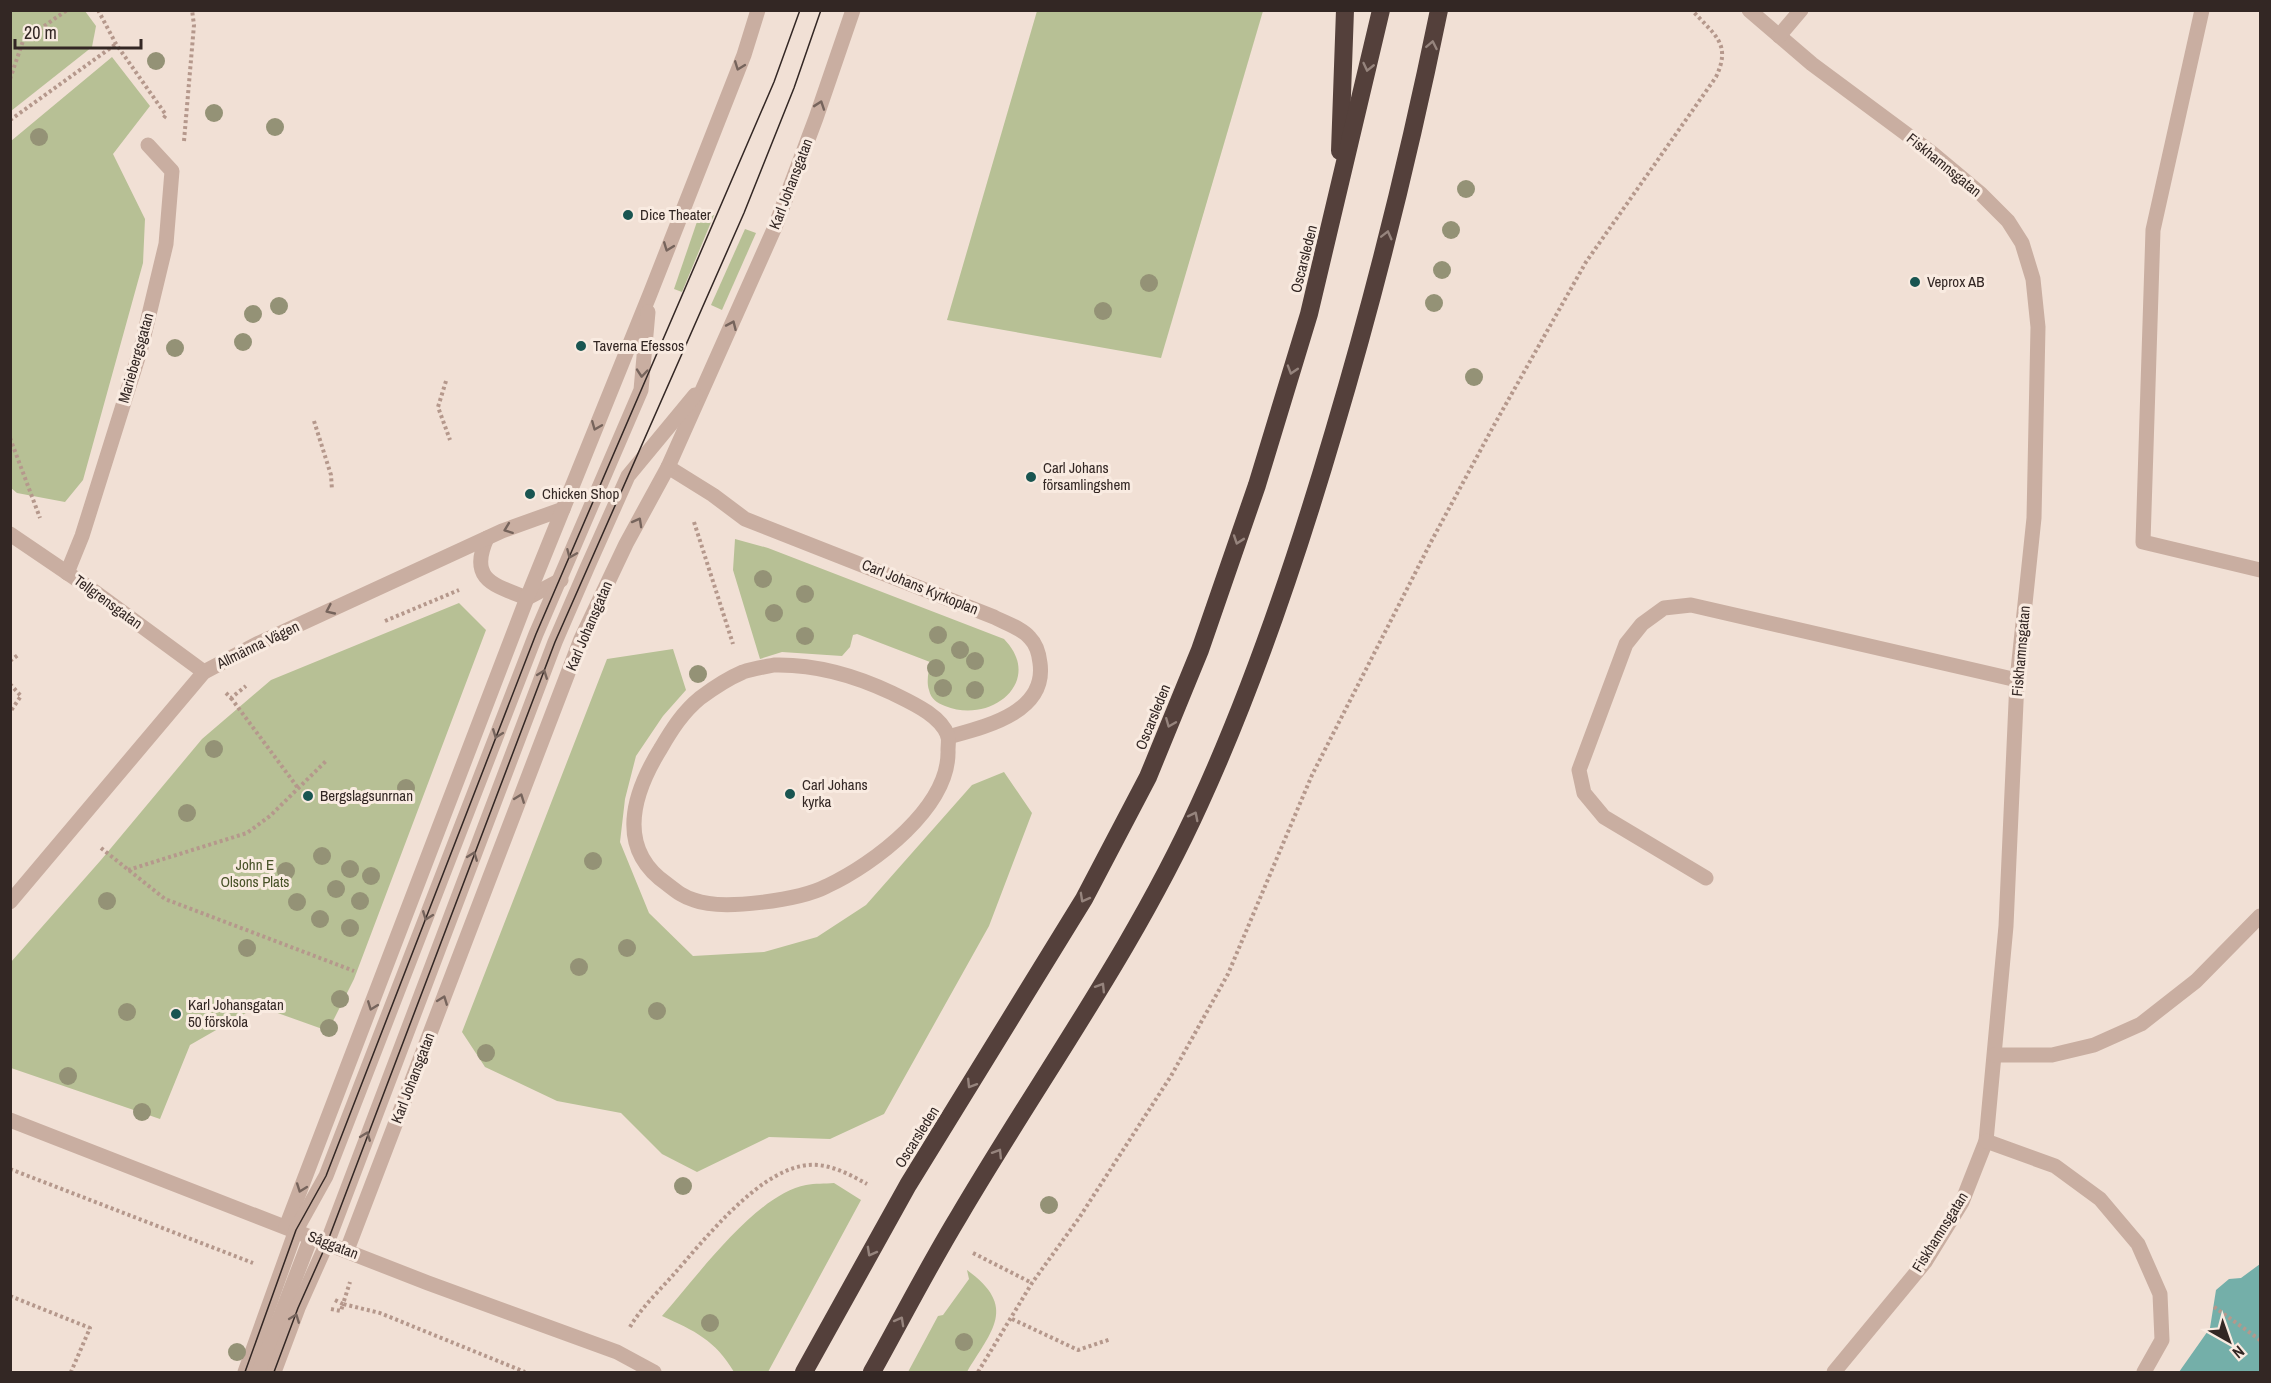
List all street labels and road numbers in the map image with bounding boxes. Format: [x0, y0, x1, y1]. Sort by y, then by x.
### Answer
street label: Fiskhamnsgatan [1902, 128, 1986, 201]
street label: Karl Johansgatan [764, 135, 817, 232]
street label: Oscarsleden [1285, 223, 1322, 295]
street label: Mariebergsgatan [113, 310, 158, 405]
street label: Carl Johans Kyrkoplan [859, 554, 981, 619]
street label: Tellgrensgatan [70, 570, 147, 634]
street label: Karl Johansgatan [560, 578, 617, 674]
street label: Fiskhamnsgatan [2006, 605, 2035, 697]
street label: Allmänna Vägen [212, 616, 303, 674]
street label: Oscarsleden [1130, 681, 1175, 753]
street label: Karl Johansgatan [386, 1029, 439, 1126]
street label: Oscarsleden [889, 1102, 944, 1172]
street label: Fiskhamnsgatan [1907, 1188, 1973, 1276]
street label: Såggatan [305, 1225, 362, 1264]

